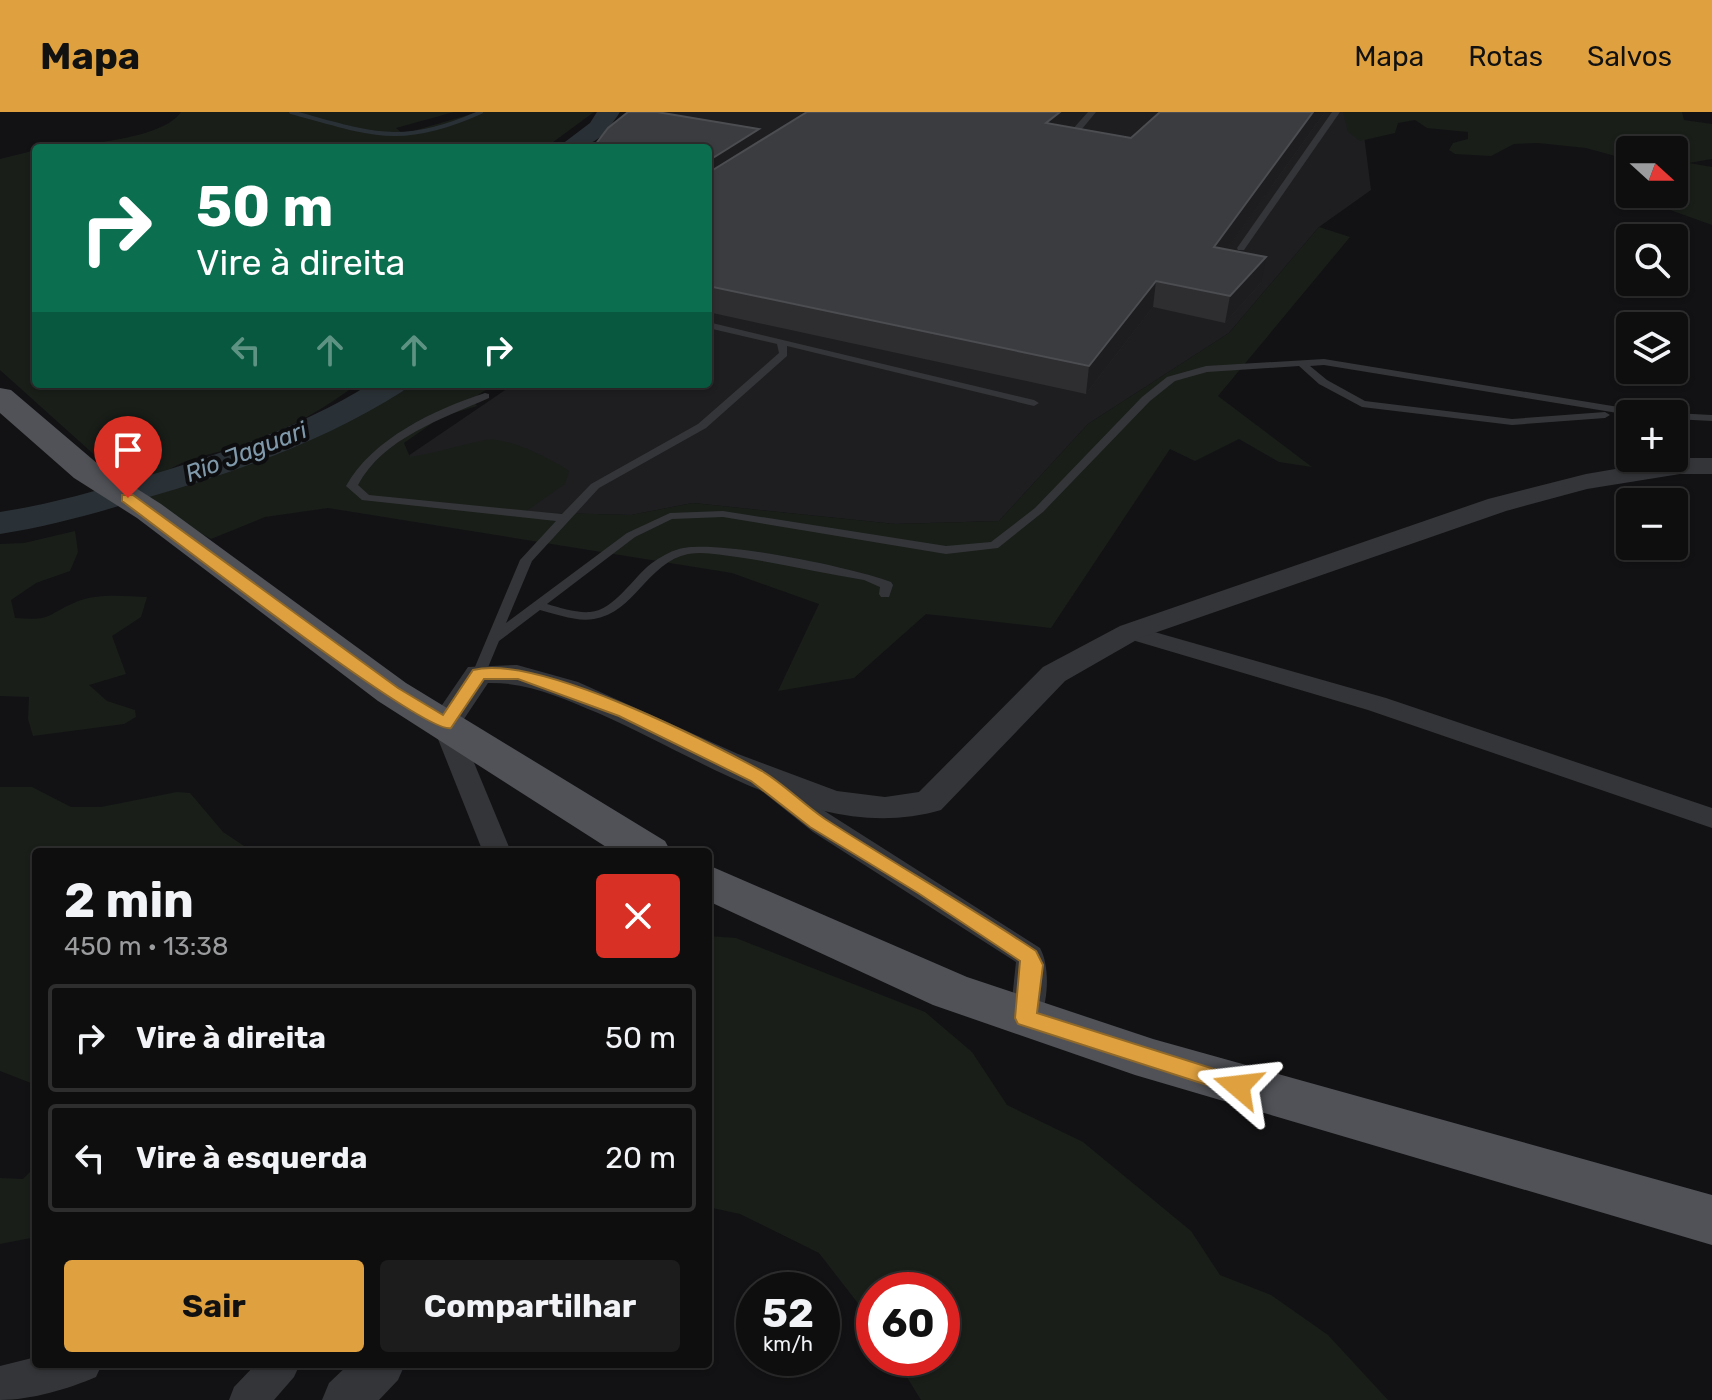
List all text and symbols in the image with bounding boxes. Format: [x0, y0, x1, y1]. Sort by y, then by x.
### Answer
text: Mapa [40, 33, 140, 79]
text: Mapa [1354, 40, 1424, 73]
text: Rotas [1468, 40, 1543, 73]
text: Salvos [1587, 40, 1672, 73]
north arrow [1616, 136, 1688, 208]
map controls [1616, 136, 1688, 560]
text: 50 m [196, 174, 333, 240]
icon: right [64, 176, 168, 280]
button: search [1616, 224, 1688, 296]
text: Vire à direita [196, 241, 405, 284]
button: layers [1616, 312, 1688, 384]
icon: left [224, 328, 268, 372]
icon: ahead [308, 328, 352, 372]
icon: ahead [392, 328, 436, 372]
icon: right [476, 328, 520, 372]
button: + [1616, 400, 1688, 472]
pin [94, 416, 162, 498]
water label: Rio Jaguari [181, 416, 312, 488]
icon: arrive [106, 428, 150, 472]
button: − [1616, 488, 1688, 560]
text: 2 min [64, 872, 194, 929]
button: close [596, 874, 680, 958]
text: 450 m · 13:38 [64, 931, 228, 962]
icon: right [68, 1016, 112, 1060]
text: Vire à direita [136, 1020, 326, 1056]
text: 50 m [605, 1020, 676, 1056]
position arrow [1196, 1044, 1280, 1128]
icon: left [68, 1136, 112, 1180]
text: Vire à esquerda [136, 1140, 367, 1176]
text: 20 m [605, 1140, 676, 1176]
button: Sair [64, 1260, 364, 1352]
button: Compartilhar [380, 1260, 680, 1352]
speed limit sign: 60 [856, 1272, 960, 1376]
text: 52 [762, 1290, 814, 1337]
text: km/h [763, 1332, 813, 1356]

